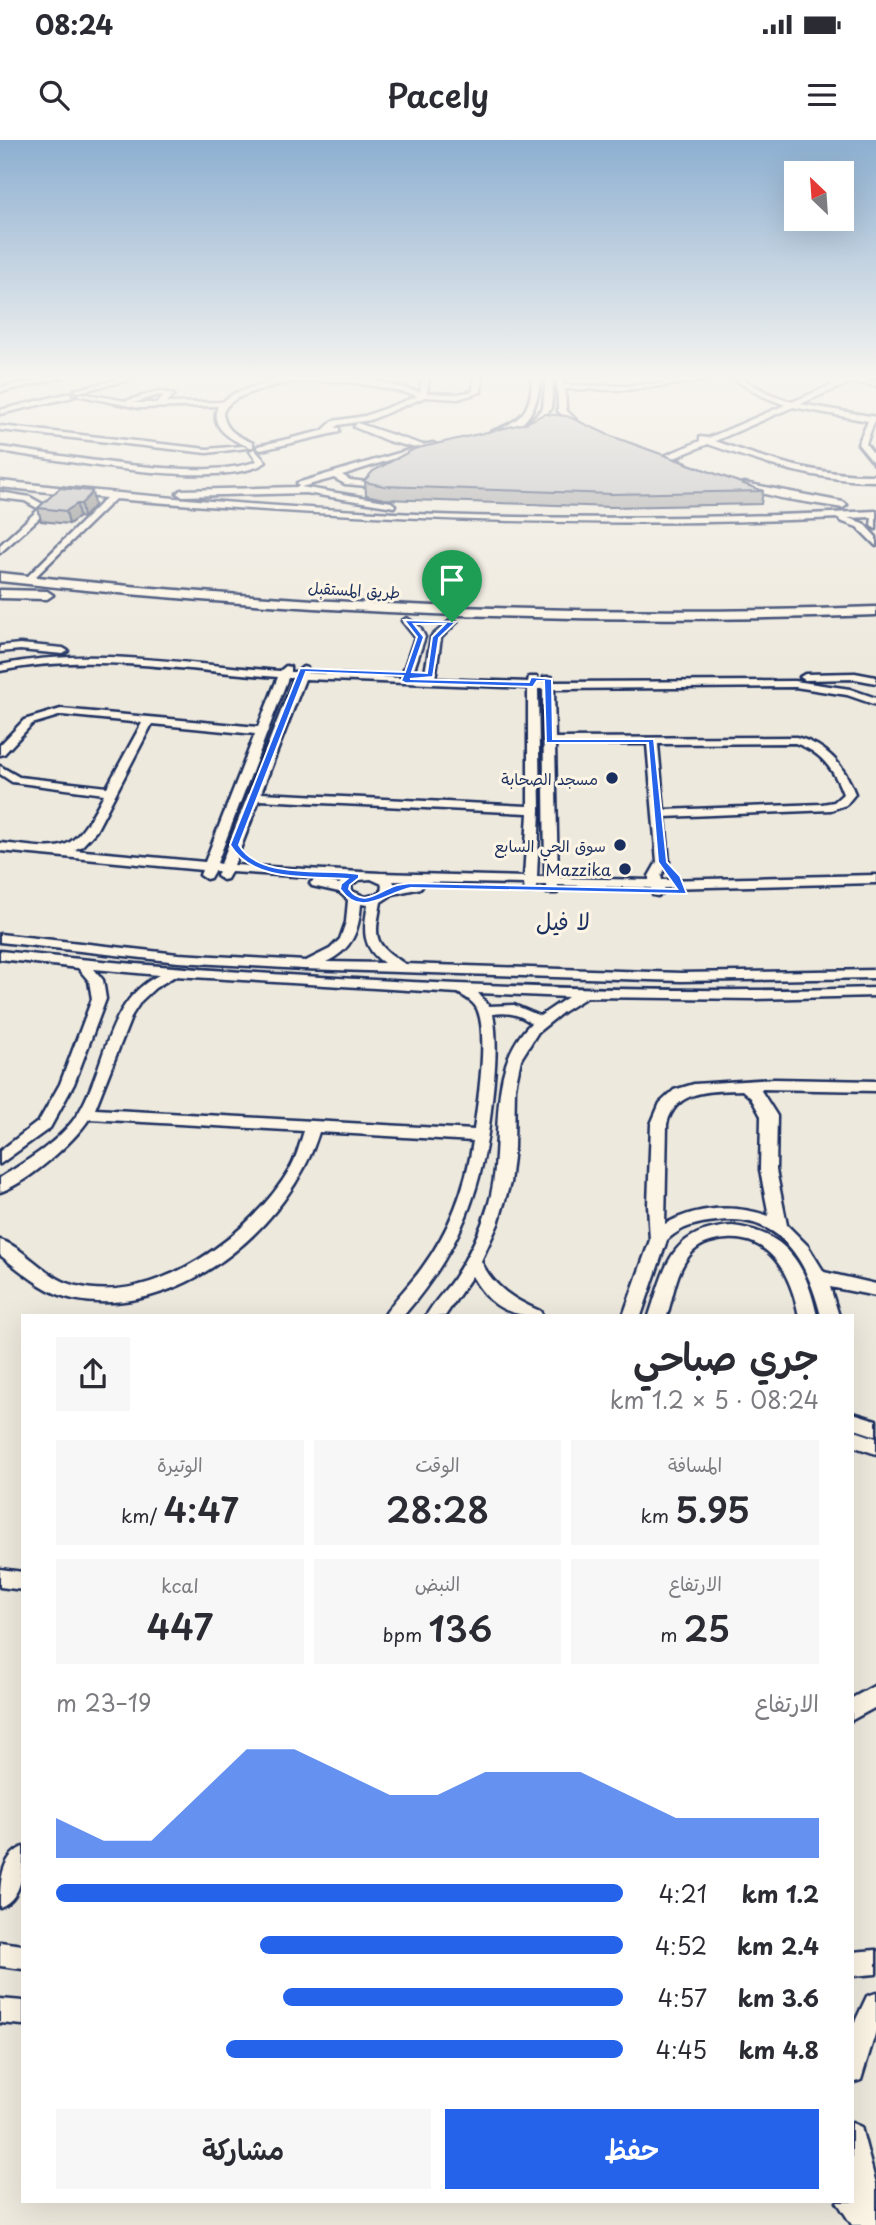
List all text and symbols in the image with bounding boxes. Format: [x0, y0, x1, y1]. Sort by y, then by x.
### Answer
text: 08:24 [35, 5, 113, 44]
text: Pacely [387, 71, 489, 119]
icon: search [35, 76, 73, 114]
icon: menu [803, 76, 841, 114]
north arrow [784, 161, 854, 231]
map controls [784, 161, 854, 231]
pin [422, 550, 482, 622]
icon: arrive [433, 561, 471, 599]
street label: طريق المستقبل [307, 575, 401, 603]
place label: مسجد الصحابة [501, 766, 598, 790]
marker: مسجد الصحابة [604, 770, 620, 786]
place label: سوق الحي السابع [494, 833, 606, 861]
marker: سوق الحي السابع [612, 837, 628, 853]
place label: Mazzika [546, 857, 611, 881]
marker: Mazzika [617, 861, 633, 877]
district label: لا فيل [536, 903, 590, 938]
text: جري صباحي [633, 1327, 819, 1384]
button: share [56, 1337, 130, 1411]
text: 08:24 · 5 × 1.2 km [610, 1382, 819, 1417]
text: الوتيرة [157, 1450, 203, 1478]
text: الوقت [415, 1450, 460, 1478]
text: المسافة [668, 1450, 722, 1478]
text: 4:47 [163, 1482, 239, 1535]
text: 28:28 [386, 1482, 489, 1535]
text: 5.95 [675, 1482, 750, 1535]
text: /km [121, 1501, 163, 1529]
text: km [640, 1501, 675, 1529]
text: النبض [415, 1569, 460, 1597]
text: الارتفاع [669, 1569, 722, 1597]
text: kcal [161, 1571, 199, 1599]
text: 447 [147, 1599, 213, 1652]
text: 136 [428, 1601, 492, 1654]
text: 25 [684, 1601, 730, 1654]
text: bpm [383, 1620, 428, 1648]
text: m [660, 1620, 684, 1648]
text: 19–23 m [56, 1685, 152, 1720]
text: الارتفاع [755, 1685, 819, 1720]
text: 4:21 [659, 1876, 707, 1911]
text: 1.2 km [742, 1876, 819, 1911]
text: 4:52 [655, 1928, 707, 1963]
text: 2.4 km [737, 1928, 819, 1963]
text: 4:57 [658, 1980, 707, 2015]
text: 3.6 km [738, 1980, 819, 2015]
text: 4:45 [656, 2032, 707, 2067]
text: 4.8 km [739, 2032, 819, 2067]
button: مشاركة [56, 2109, 431, 2189]
button: حفظ [445, 2109, 819, 2189]

